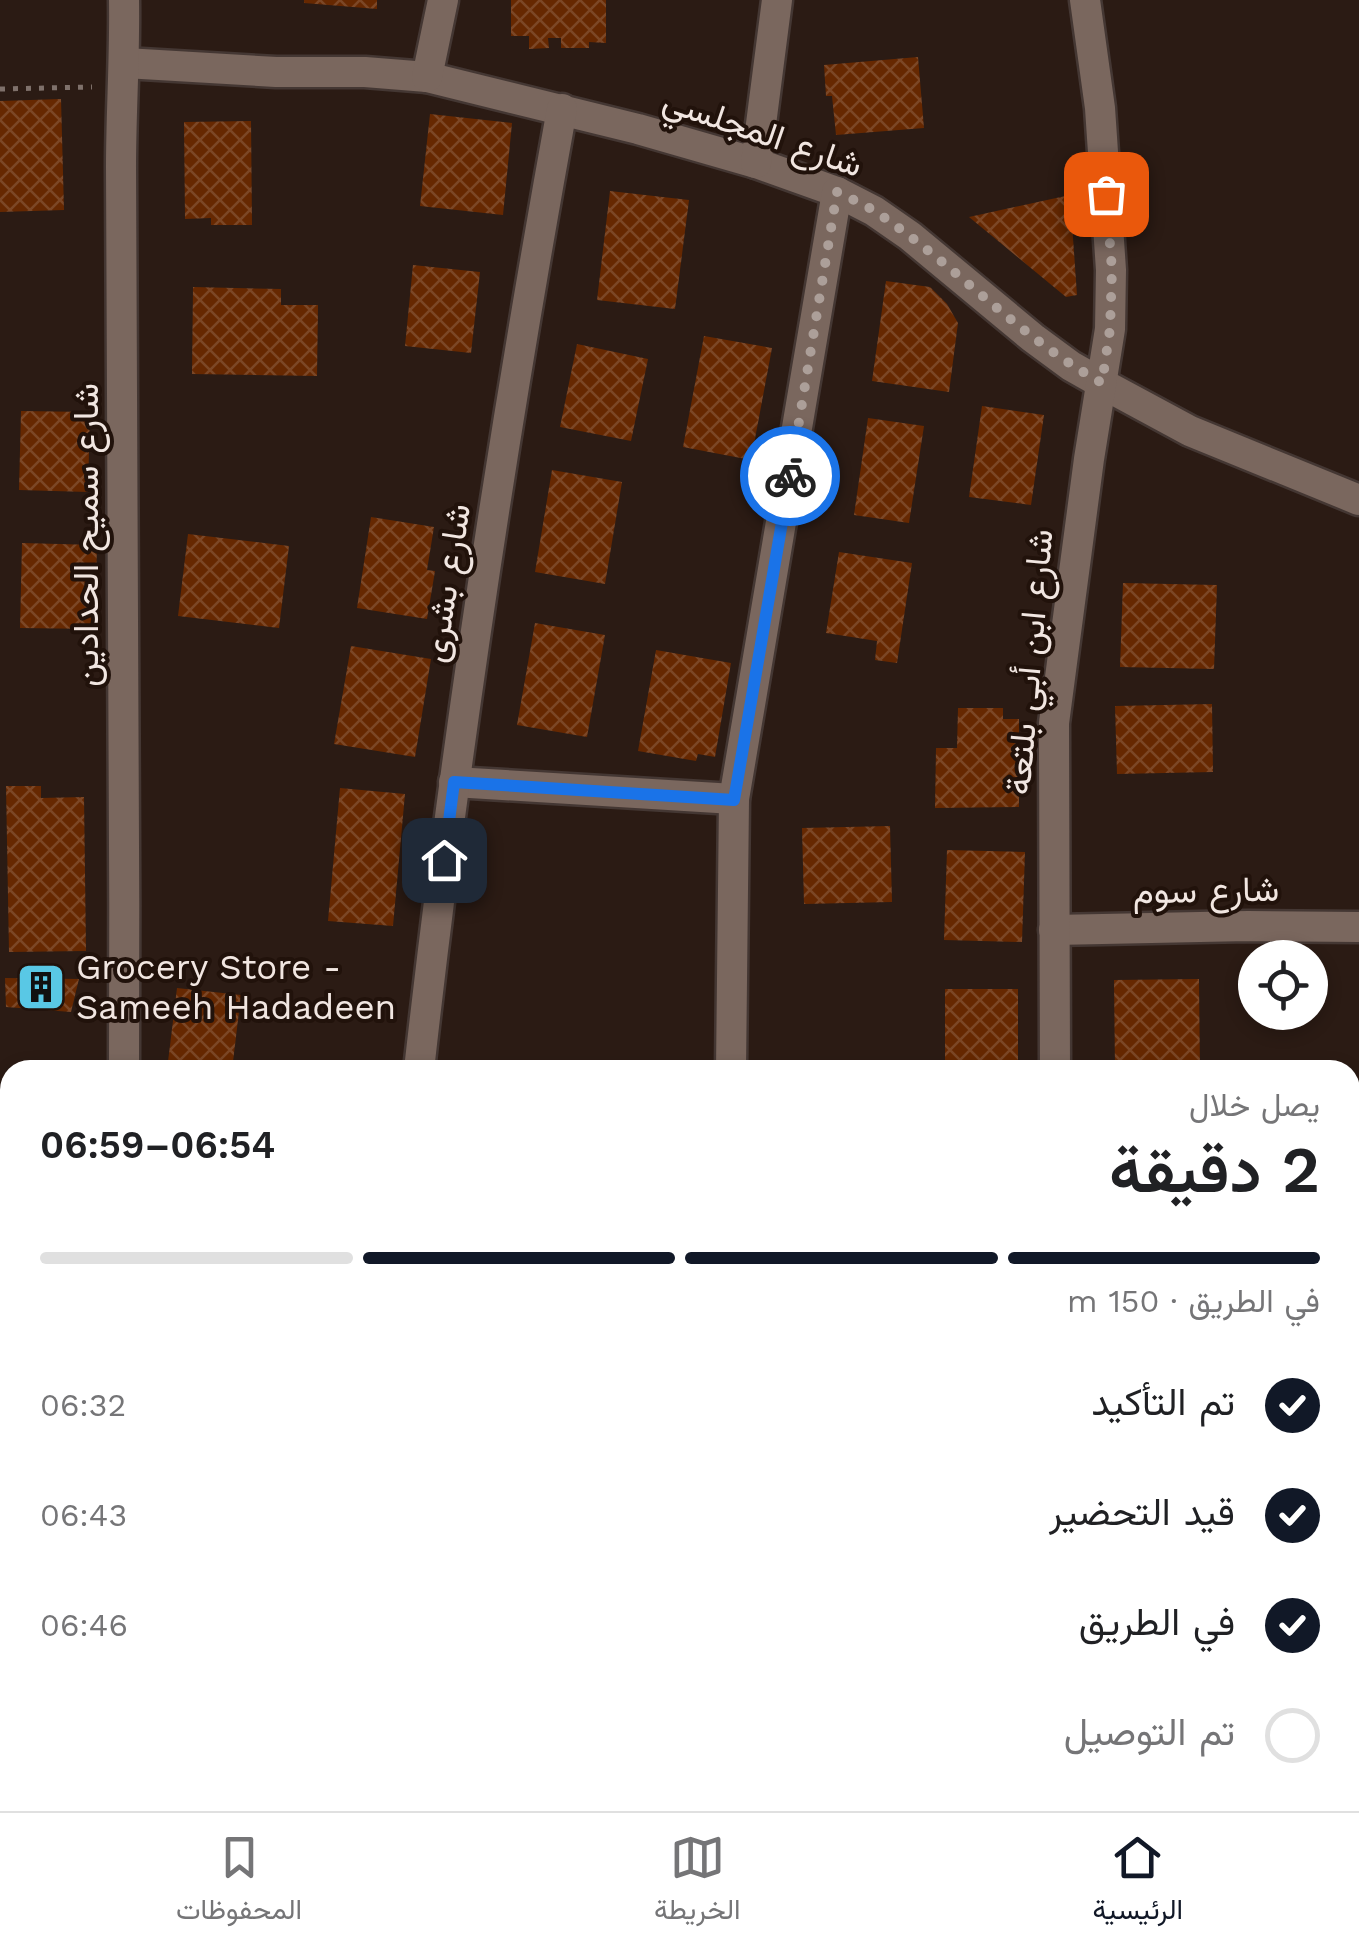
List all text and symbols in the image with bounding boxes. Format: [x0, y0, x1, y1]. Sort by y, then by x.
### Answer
street label: شارع المجلسي [655, 78, 868, 193]
pin [1064, 152, 1149, 237]
icon: bag [1079, 167, 1134, 222]
street label: شارع سميح الحدادين [65, 383, 110, 687]
courier [740, 426, 840, 526]
icon: bike [763, 449, 818, 504]
street label: شارع بشرى [413, 500, 482, 666]
street label: شارع ابن أبي بلتعة [996, 527, 1070, 797]
pin [402, 818, 487, 903]
icon: home [417, 833, 472, 888]
street label: شارع سوم [1132, 868, 1280, 915]
map controls [1238, 940, 1328, 1030]
button: locate [1238, 940, 1328, 1030]
place label: Grocery Store - Sameeh Hadadeen [76, 946, 396, 1028]
building icon: Grocery Store - Sameeh Hadadeen [15, 961, 67, 1013]
text: يصل خلال [1189, 1086, 1320, 1124]
text: 06:54–06:59 [40, 1123, 275, 1167]
text: 2 دقيقة [1109, 1132, 1320, 1208]
text: في الطريق · 150 m [1067, 1282, 1320, 1320]
icon: check [1265, 1378, 1320, 1433]
text: تم التأكيد [1091, 1380, 1235, 1424]
text: 06:32 [40, 1386, 126, 1424]
icon: check [1265, 1488, 1320, 1543]
text: قيد التحضير [1049, 1490, 1235, 1534]
text: 06:43 [40, 1496, 127, 1534]
icon: check [1265, 1598, 1320, 1653]
text: في الطريق [1079, 1600, 1235, 1644]
text: 06:46 [40, 1606, 128, 1644]
text: تم التوصيل [1064, 1710, 1235, 1754]
tab: المحفوظات [176, 1830, 302, 1934]
tab: الخريطة [654, 1830, 741, 1934]
tab: الرئيسية [1093, 1830, 1183, 1934]

